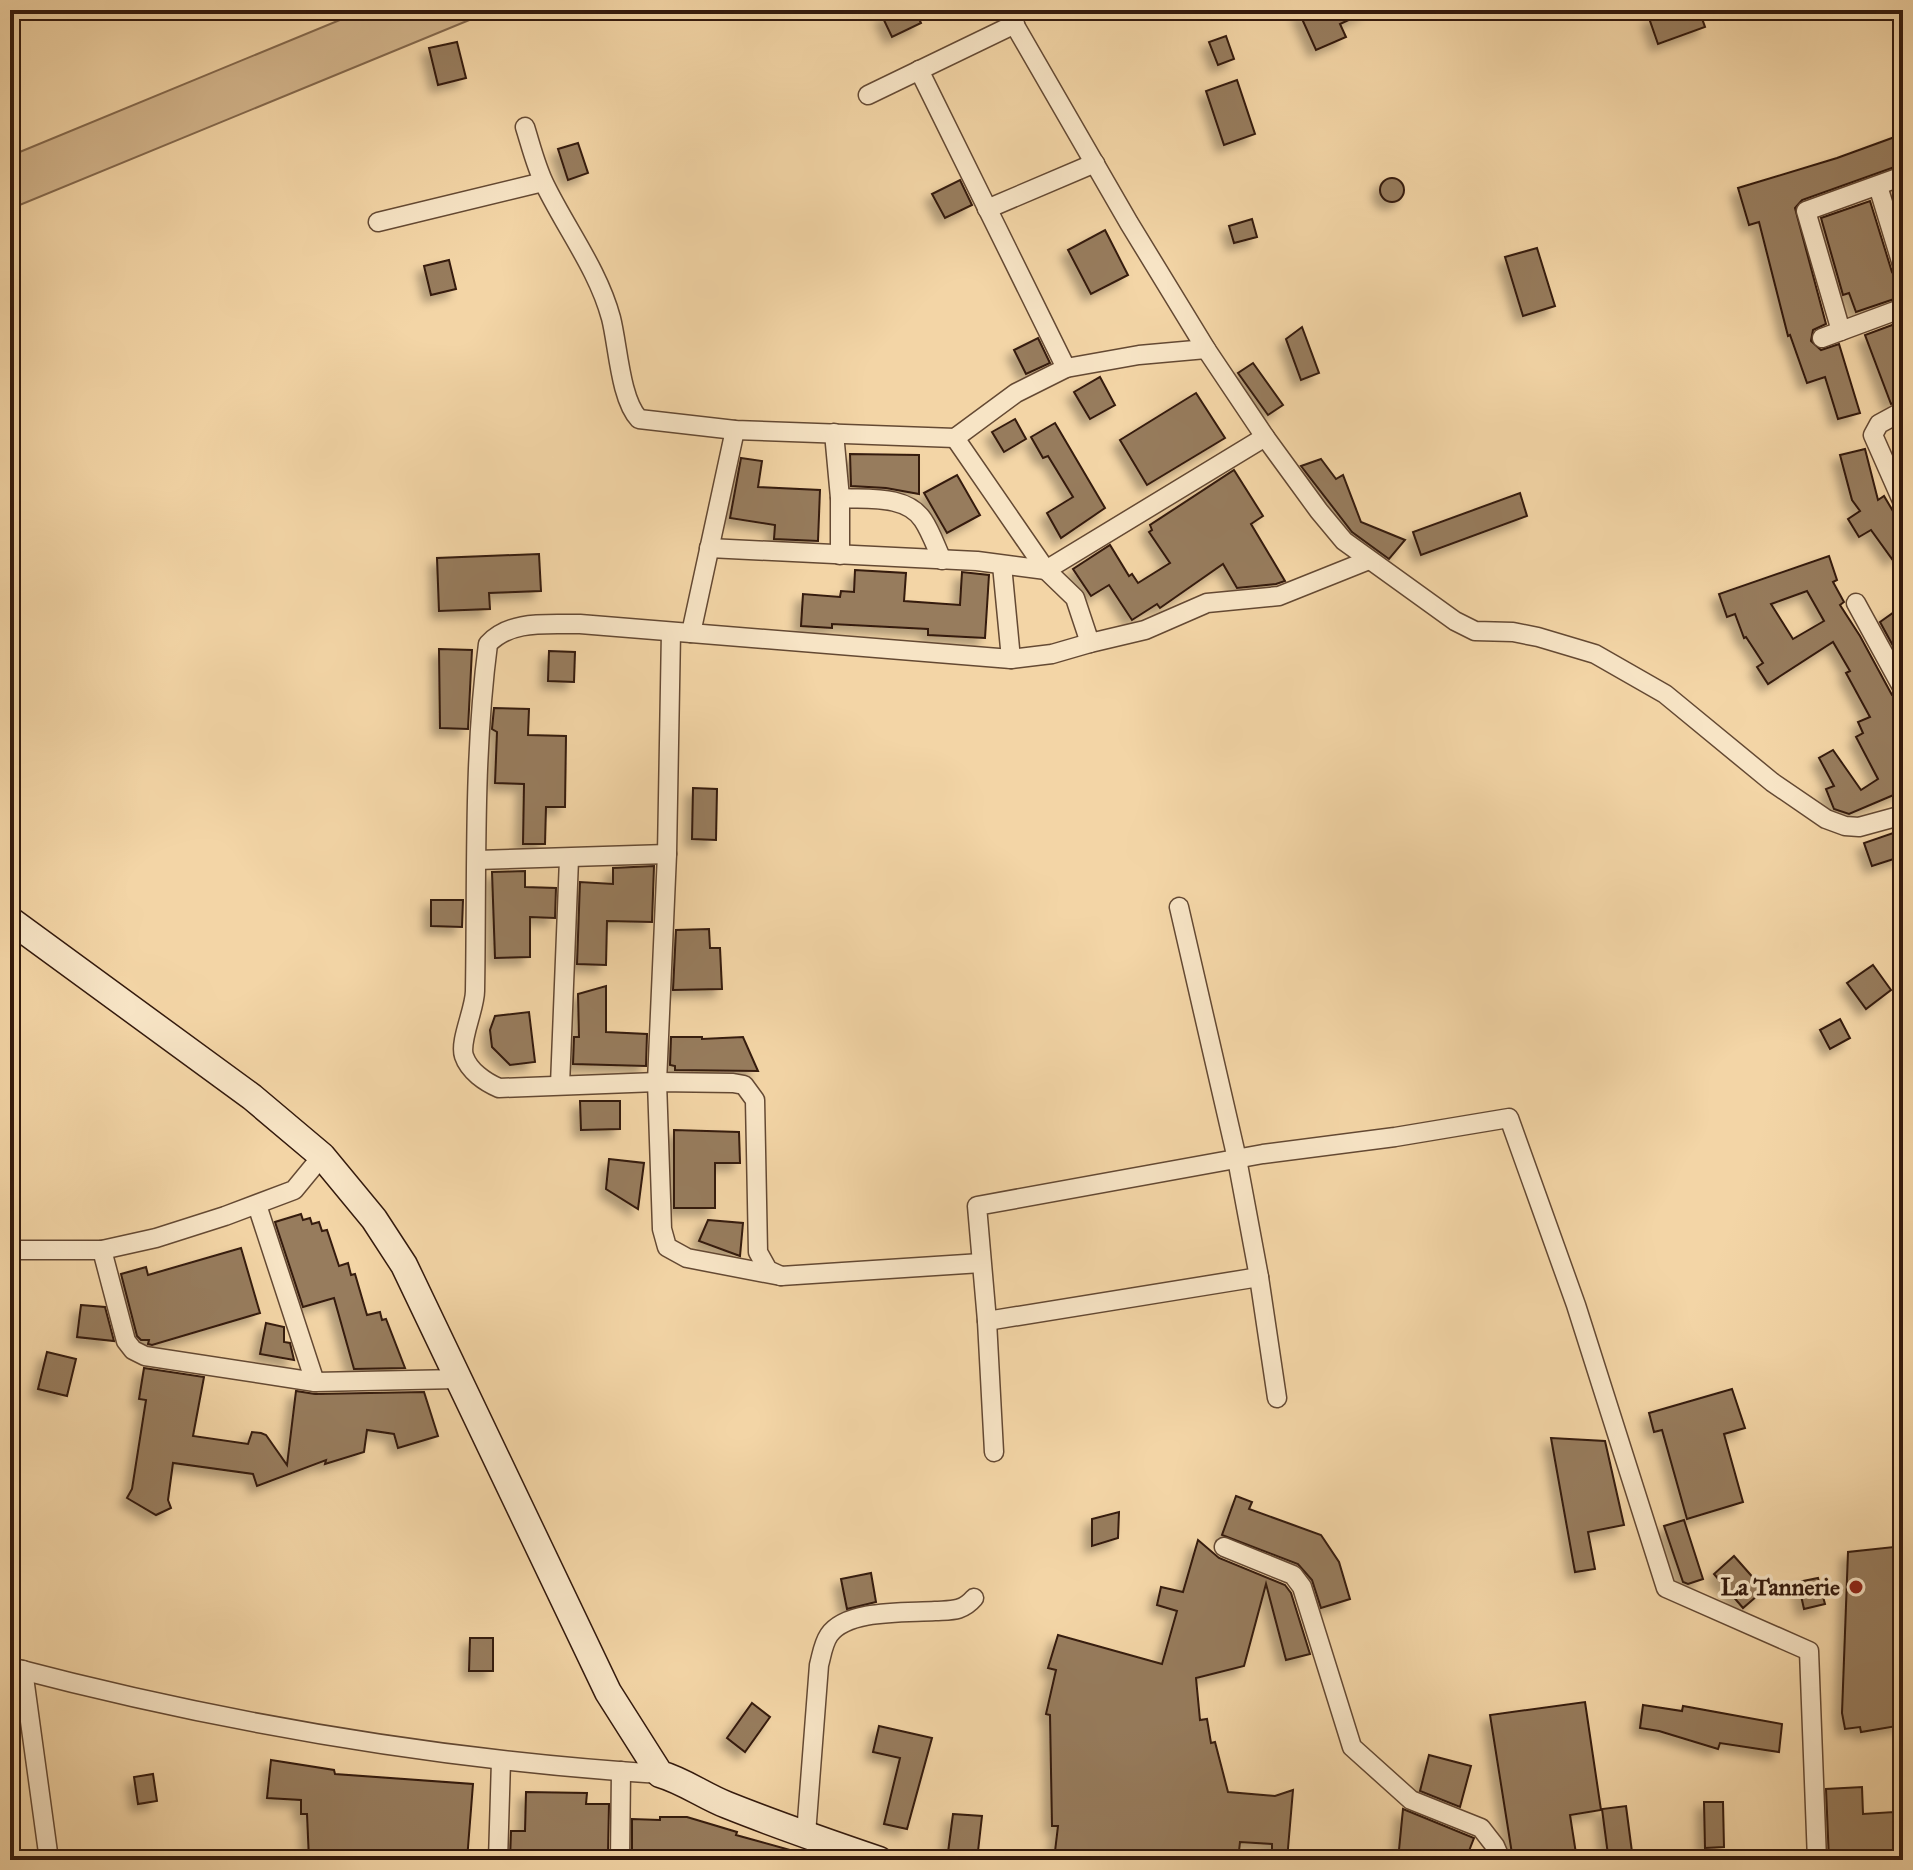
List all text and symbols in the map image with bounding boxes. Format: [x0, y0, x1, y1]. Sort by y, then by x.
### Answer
place label: La Tannerie [1720, 1572, 1840, 1602]
marker: La Tannerie [1847, 1578, 1865, 1596]

